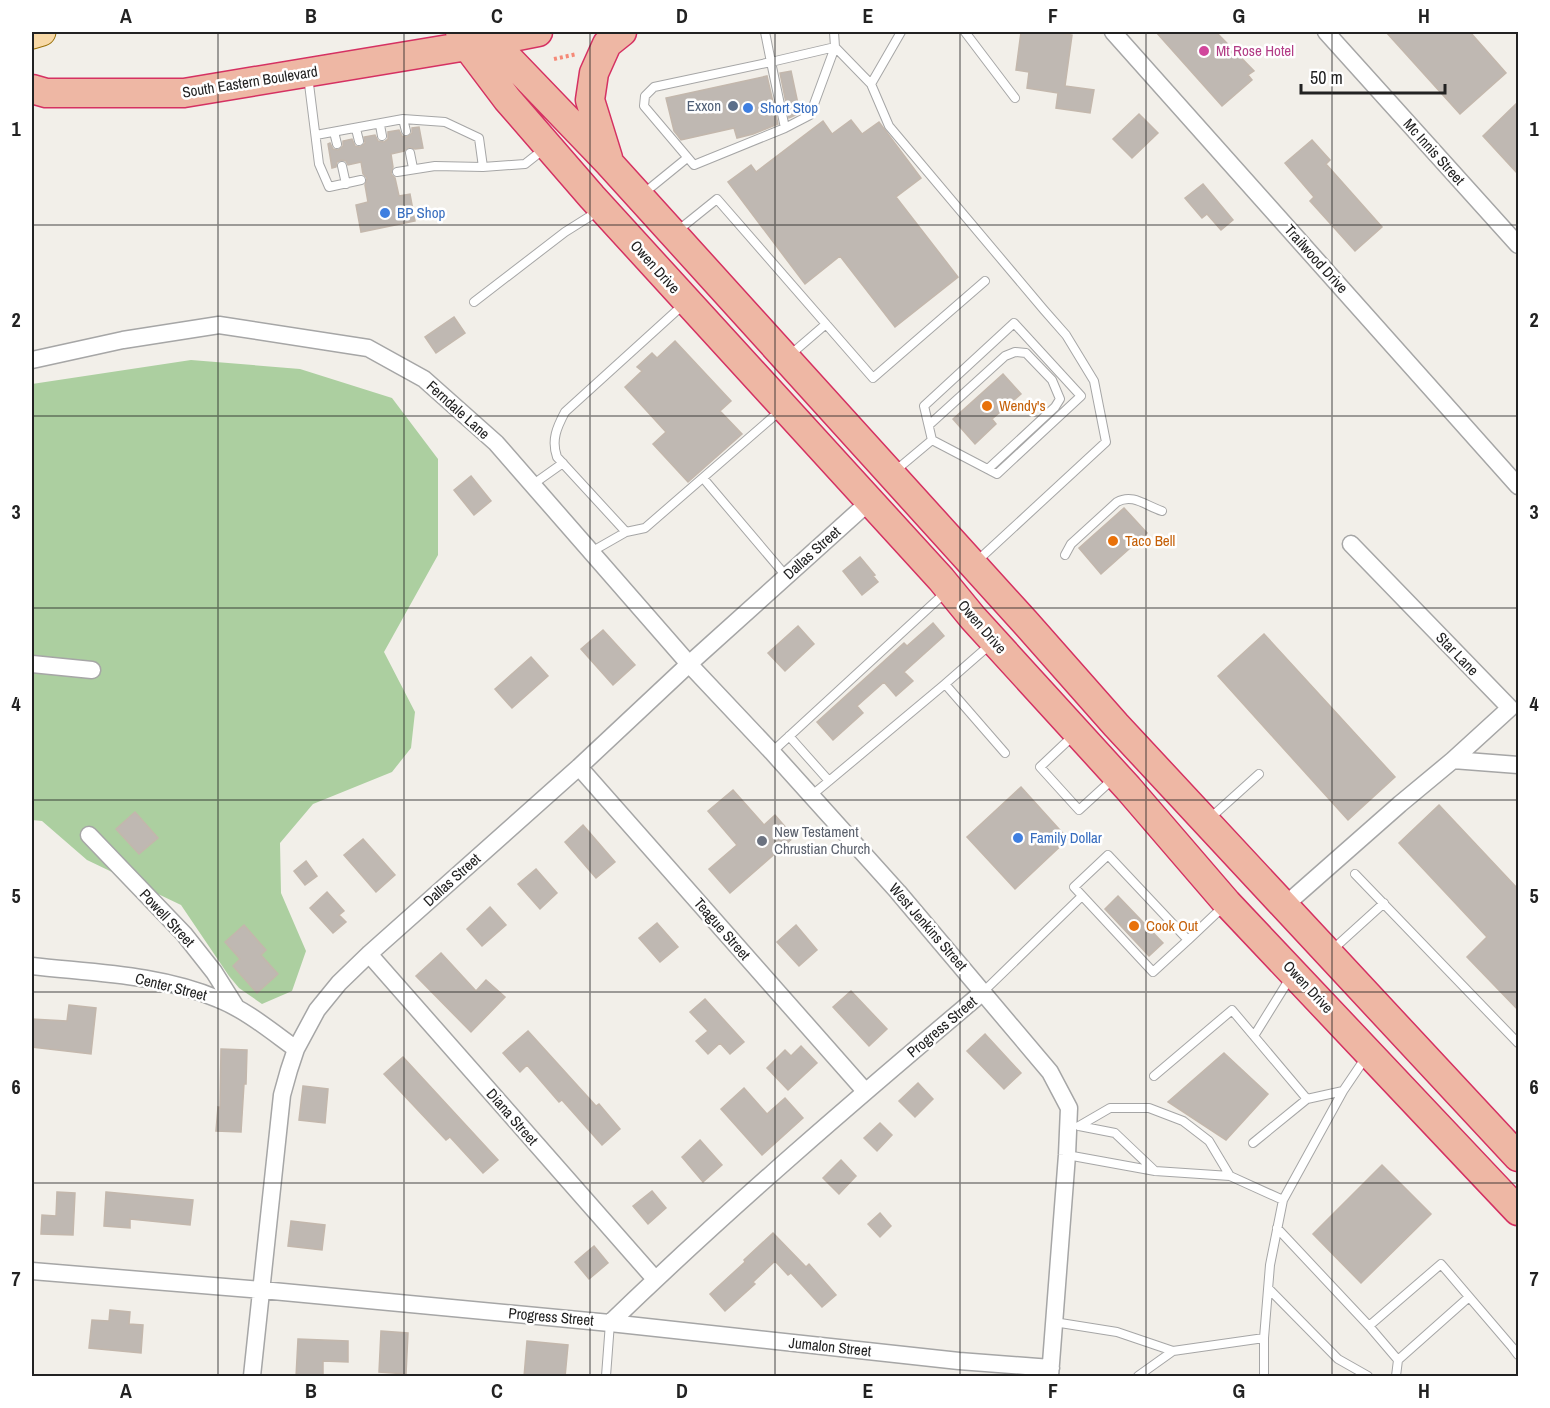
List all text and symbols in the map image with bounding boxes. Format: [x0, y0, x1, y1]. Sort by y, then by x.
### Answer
text: A [120, 2, 132, 29]
text: B [305, 2, 317, 29]
text: C [491, 2, 503, 29]
text: D [676, 2, 688, 29]
text: E [863, 2, 874, 29]
text: F [1048, 2, 1058, 29]
text: G [1233, 2, 1245, 29]
text: H [1418, 2, 1430, 29]
place label: Mt Rose Hotel [1216, 40, 1294, 61]
marker: Mt Rose Hotel [1197, 44, 1211, 58]
scale bar [1301, 57, 1445, 95]
street label: South Eastern Boulevard [181, 60, 319, 103]
text: 50 m [1310, 65, 1343, 90]
place label: Exxon [687, 95, 721, 116]
place label: Short Stop [760, 97, 818, 118]
marker: Exxon [726, 99, 740, 113]
marker: Short Stop [741, 101, 755, 115]
street label: Mc Innis Street [1399, 114, 1470, 190]
text: 1 [11, 115, 21, 142]
text: 1 [1529, 115, 1539, 142]
place label: BP Shop [397, 202, 446, 223]
marker: BP Shop [378, 206, 392, 220]
street label: Trailwood Drive [1280, 220, 1353, 298]
street label: Owen Drive [626, 236, 685, 298]
text: 2 [11, 306, 21, 333]
text: 2 [1529, 306, 1539, 333]
street label: Ferndale Lane [422, 375, 495, 444]
place label: Wendy's [999, 395, 1046, 416]
marker: Wendy's [980, 399, 994, 413]
text: 3 [11, 498, 21, 525]
text: 3 [1529, 498, 1539, 525]
street label: Dallas Street [778, 521, 845, 584]
place label: Taco Bell [1125, 530, 1175, 551]
marker: Taco Bell [1106, 534, 1120, 548]
street label: Owen Drive [953, 595, 1012, 658]
street label: Star Lane [1431, 627, 1484, 680]
text: 4 [11, 690, 21, 717]
text: 4 [1529, 690, 1539, 717]
place label: New Testament Chrustian Church [774, 821, 870, 859]
place label: Family Dollar [1030, 827, 1102, 848]
marker: Family Dollar [1011, 831, 1025, 845]
marker: New Testament Chrustian Church [755, 834, 769, 848]
street label: Dallas Street [418, 848, 485, 911]
street label: West Jenkins Street [884, 878, 973, 975]
text: 5 [11, 882, 21, 909]
text: 5 [1529, 882, 1539, 909]
street label: Powell Street [135, 884, 200, 952]
street label: Teague Street [689, 893, 756, 965]
place label: Cook Out [1146, 915, 1199, 936]
marker: Cook Out [1127, 919, 1141, 933]
street label: Owen Drive [1279, 956, 1338, 1018]
street label: Center Street [133, 967, 210, 1006]
street label: Progress Street [902, 991, 982, 1062]
text: 6 [11, 1073, 21, 1100]
text: 6 [1529, 1073, 1539, 1100]
street label: Diana Street [482, 1084, 543, 1150]
text: 7 [11, 1265, 21, 1292]
text: 7 [1529, 1265, 1539, 1292]
street label: Progress Street [508, 1302, 595, 1331]
street label: Jumalon Street [788, 1332, 873, 1361]
text: A [120, 1377, 132, 1404]
text: B [305, 1377, 317, 1404]
text: C [491, 1377, 503, 1404]
text: D [676, 1377, 688, 1404]
text: E [863, 1377, 874, 1404]
text: F [1048, 1377, 1058, 1404]
text: G [1233, 1377, 1245, 1404]
text: H [1418, 1377, 1430, 1404]

